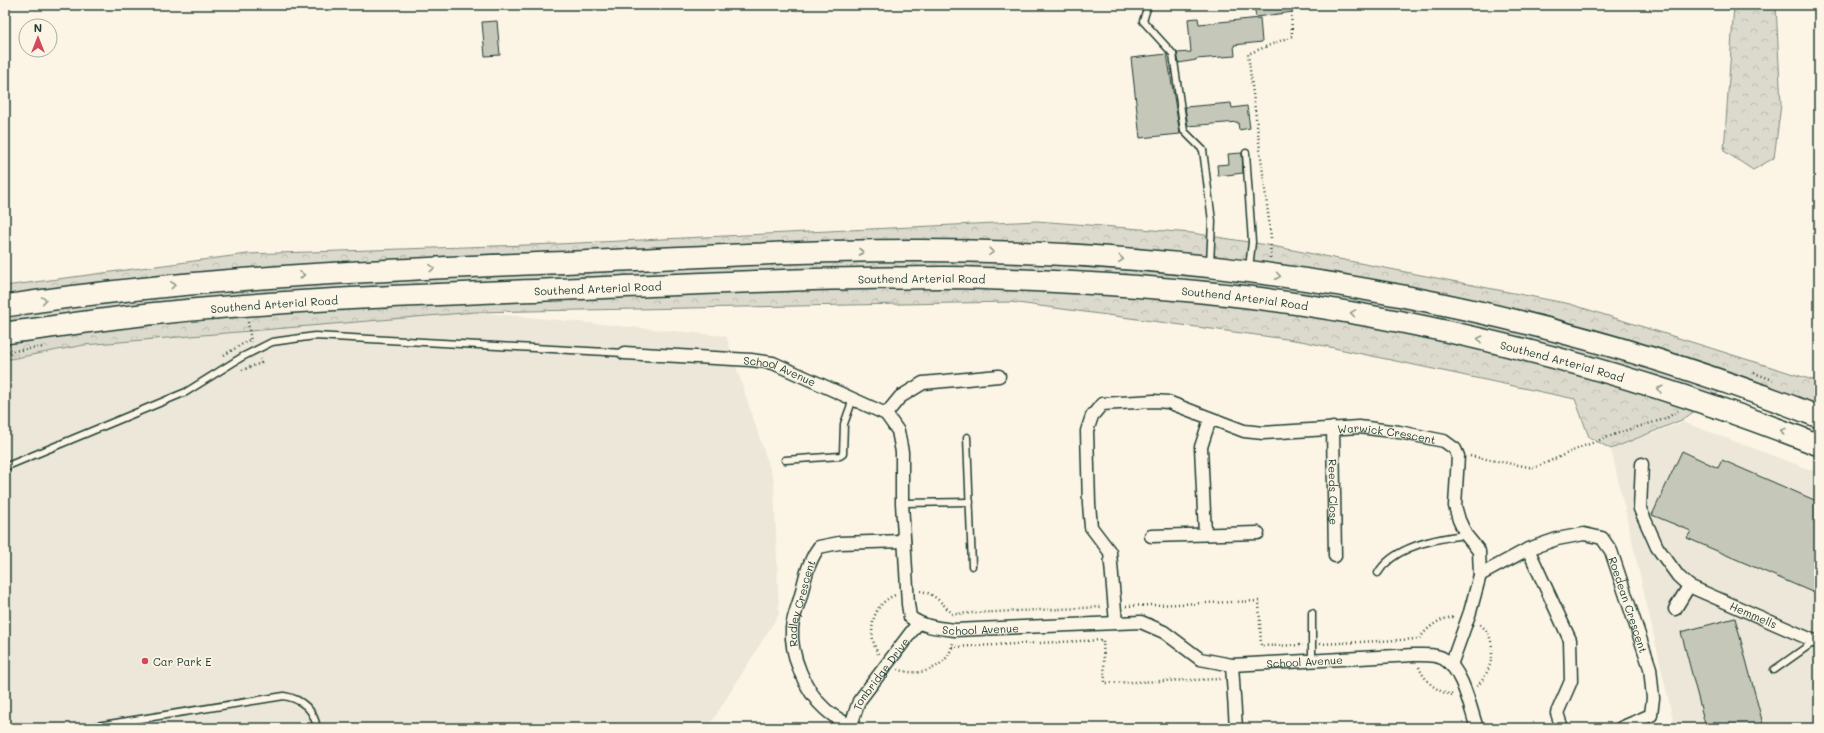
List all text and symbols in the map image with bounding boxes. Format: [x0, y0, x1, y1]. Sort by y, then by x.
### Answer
north arrow [18, 18, 58, 58]
text: N [34, 20, 42, 35]
one-way arrow [858, 248, 864, 256]
one-way arrow [988, 248, 994, 256]
one-way arrow [1118, 254, 1124, 263]
one-way arrow [429, 264, 435, 273]
street label: Southend Arterial Road [858, 270, 986, 286]
one-way arrow [299, 271, 305, 280]
one-way arrow [1275, 271, 1281, 280]
street label: Southend Arterial Road [534, 278, 662, 298]
one-way arrow [170, 281, 176, 290]
street label: Southend Arterial Road [1181, 283, 1309, 313]
street label: Southend Arterial Road [210, 292, 338, 316]
one-way arrow [40, 297, 47, 305]
one-way arrow [1350, 309, 1356, 318]
one-way arrow [1477, 336, 1484, 344]
street label: Southend Arterial Road [1499, 337, 1626, 385]
street label: School Avenue [743, 352, 819, 389]
one-way arrow [1656, 385, 1663, 394]
street label: Warwick Crescent [1337, 419, 1437, 447]
one-way arrow [1779, 427, 1786, 435]
street label: Reeds Close [1326, 459, 1342, 525]
street label: Roedean Crescent [1606, 554, 1652, 655]
street label: Radley Crescent [784, 557, 818, 648]
street label: Hemmells [1728, 597, 1780, 631]
street label: School Avenue [942, 620, 1019, 637]
street label: Tonbridge Drive [849, 634, 912, 712]
street label: School Avenue [1266, 651, 1343, 671]
place label: Car Park E [153, 654, 212, 669]
marker: Car Park E [140, 656, 150, 666]

